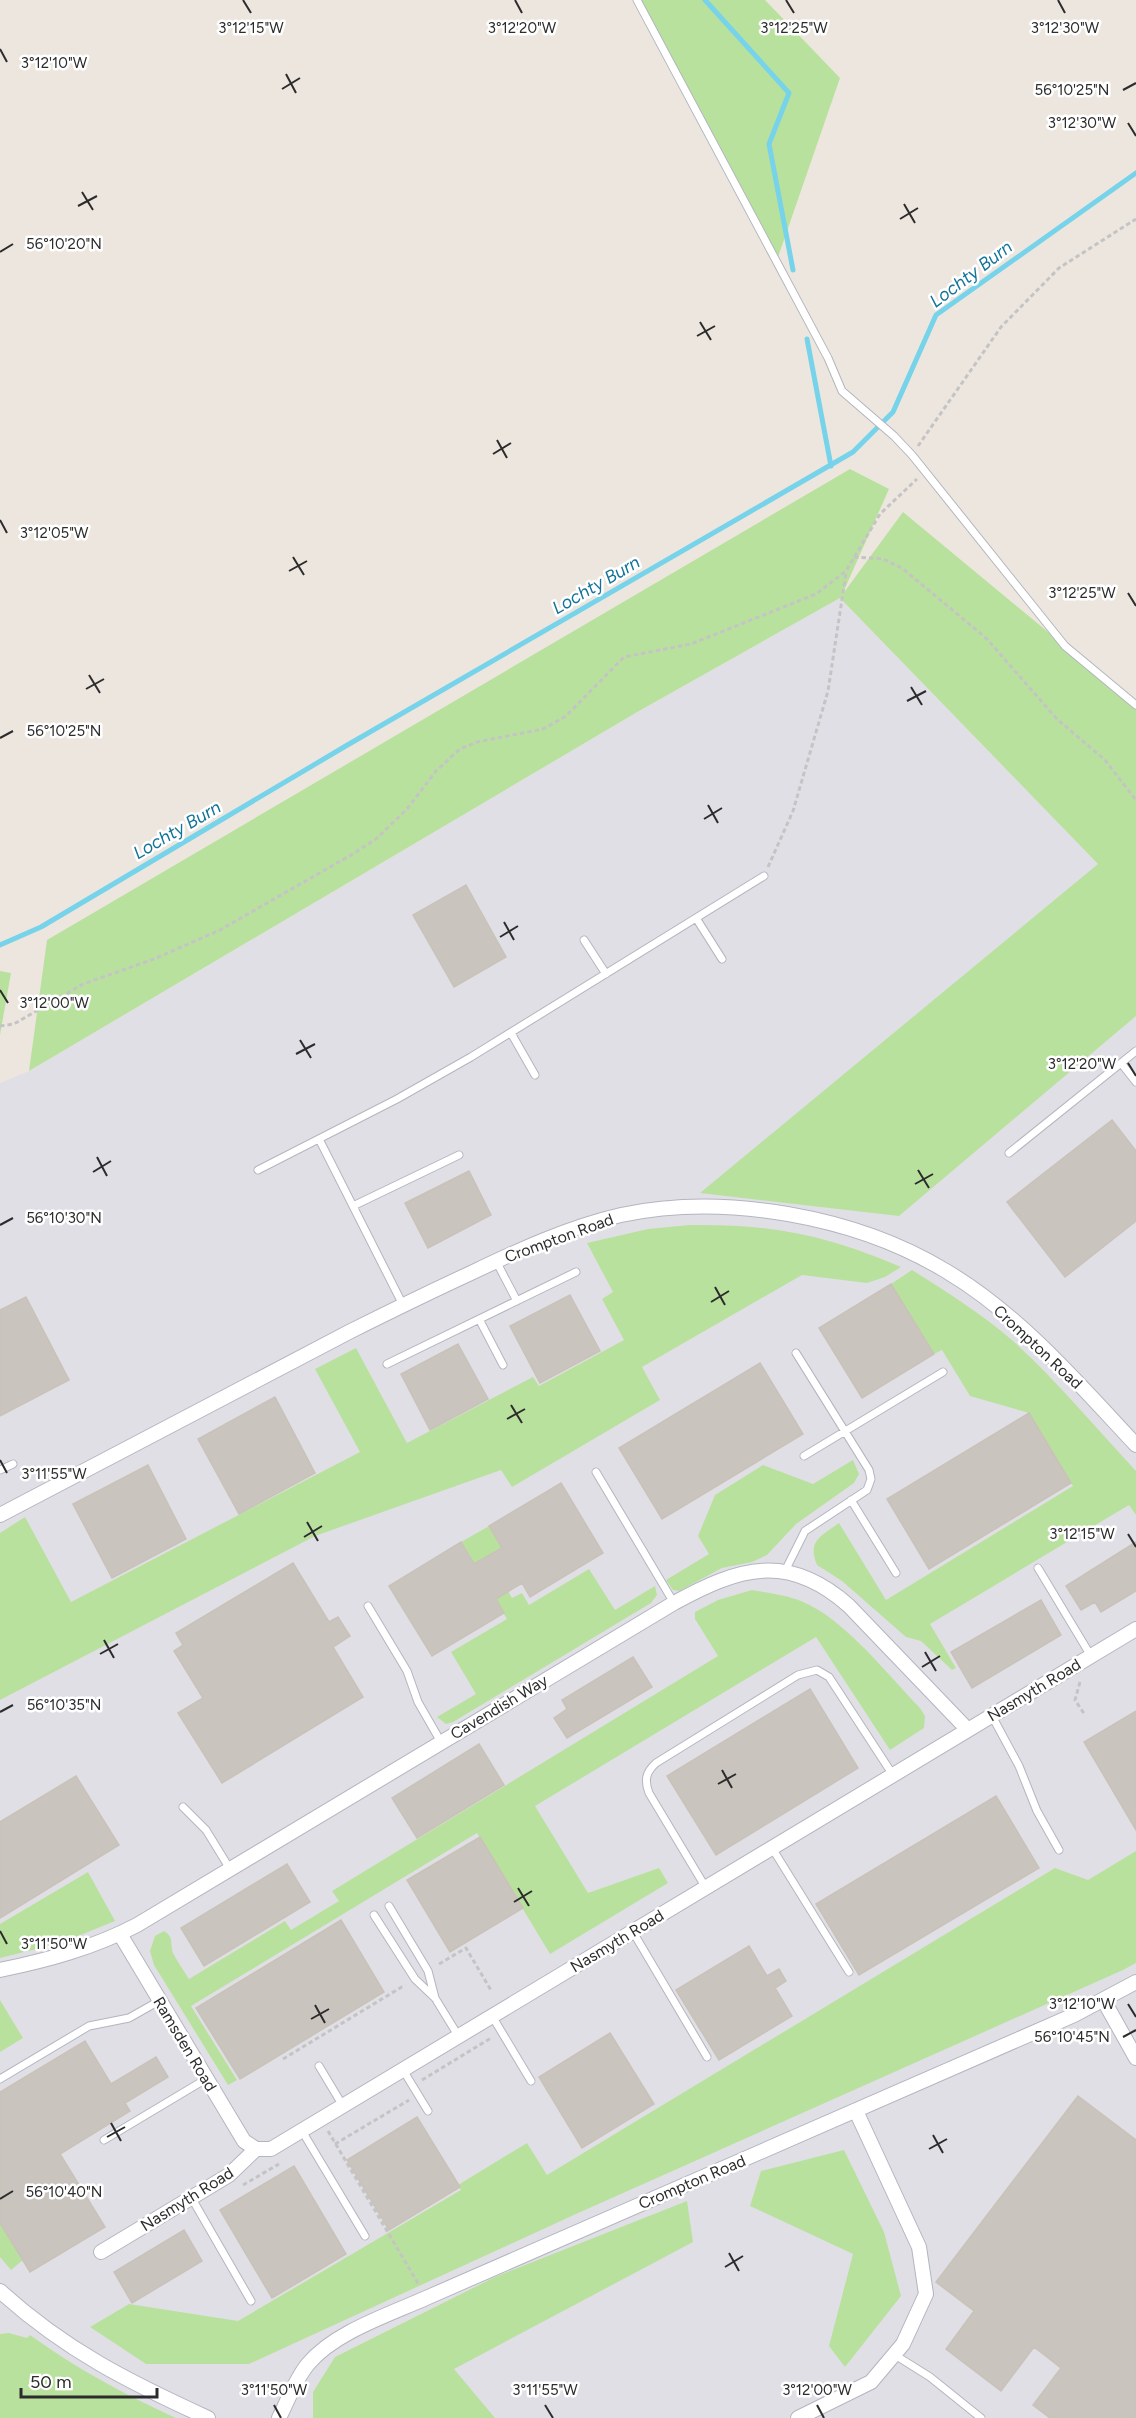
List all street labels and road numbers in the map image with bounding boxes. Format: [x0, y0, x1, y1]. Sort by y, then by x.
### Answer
street label: Crompton Road [502, 1210, 616, 1266]
street label: Crompton Road [990, 1301, 1086, 1393]
street label: Nasmyth Road [984, 1655, 1084, 1725]
street label: Cavendish Way [447, 1670, 552, 1743]
street label: Nasmyth Road [567, 1906, 667, 1976]
street label: Ramsden Road [149, 1993, 221, 2095]
street label: Crompton Road [636, 2151, 748, 2213]
street label: Nasmyth Road [137, 2163, 237, 2235]

